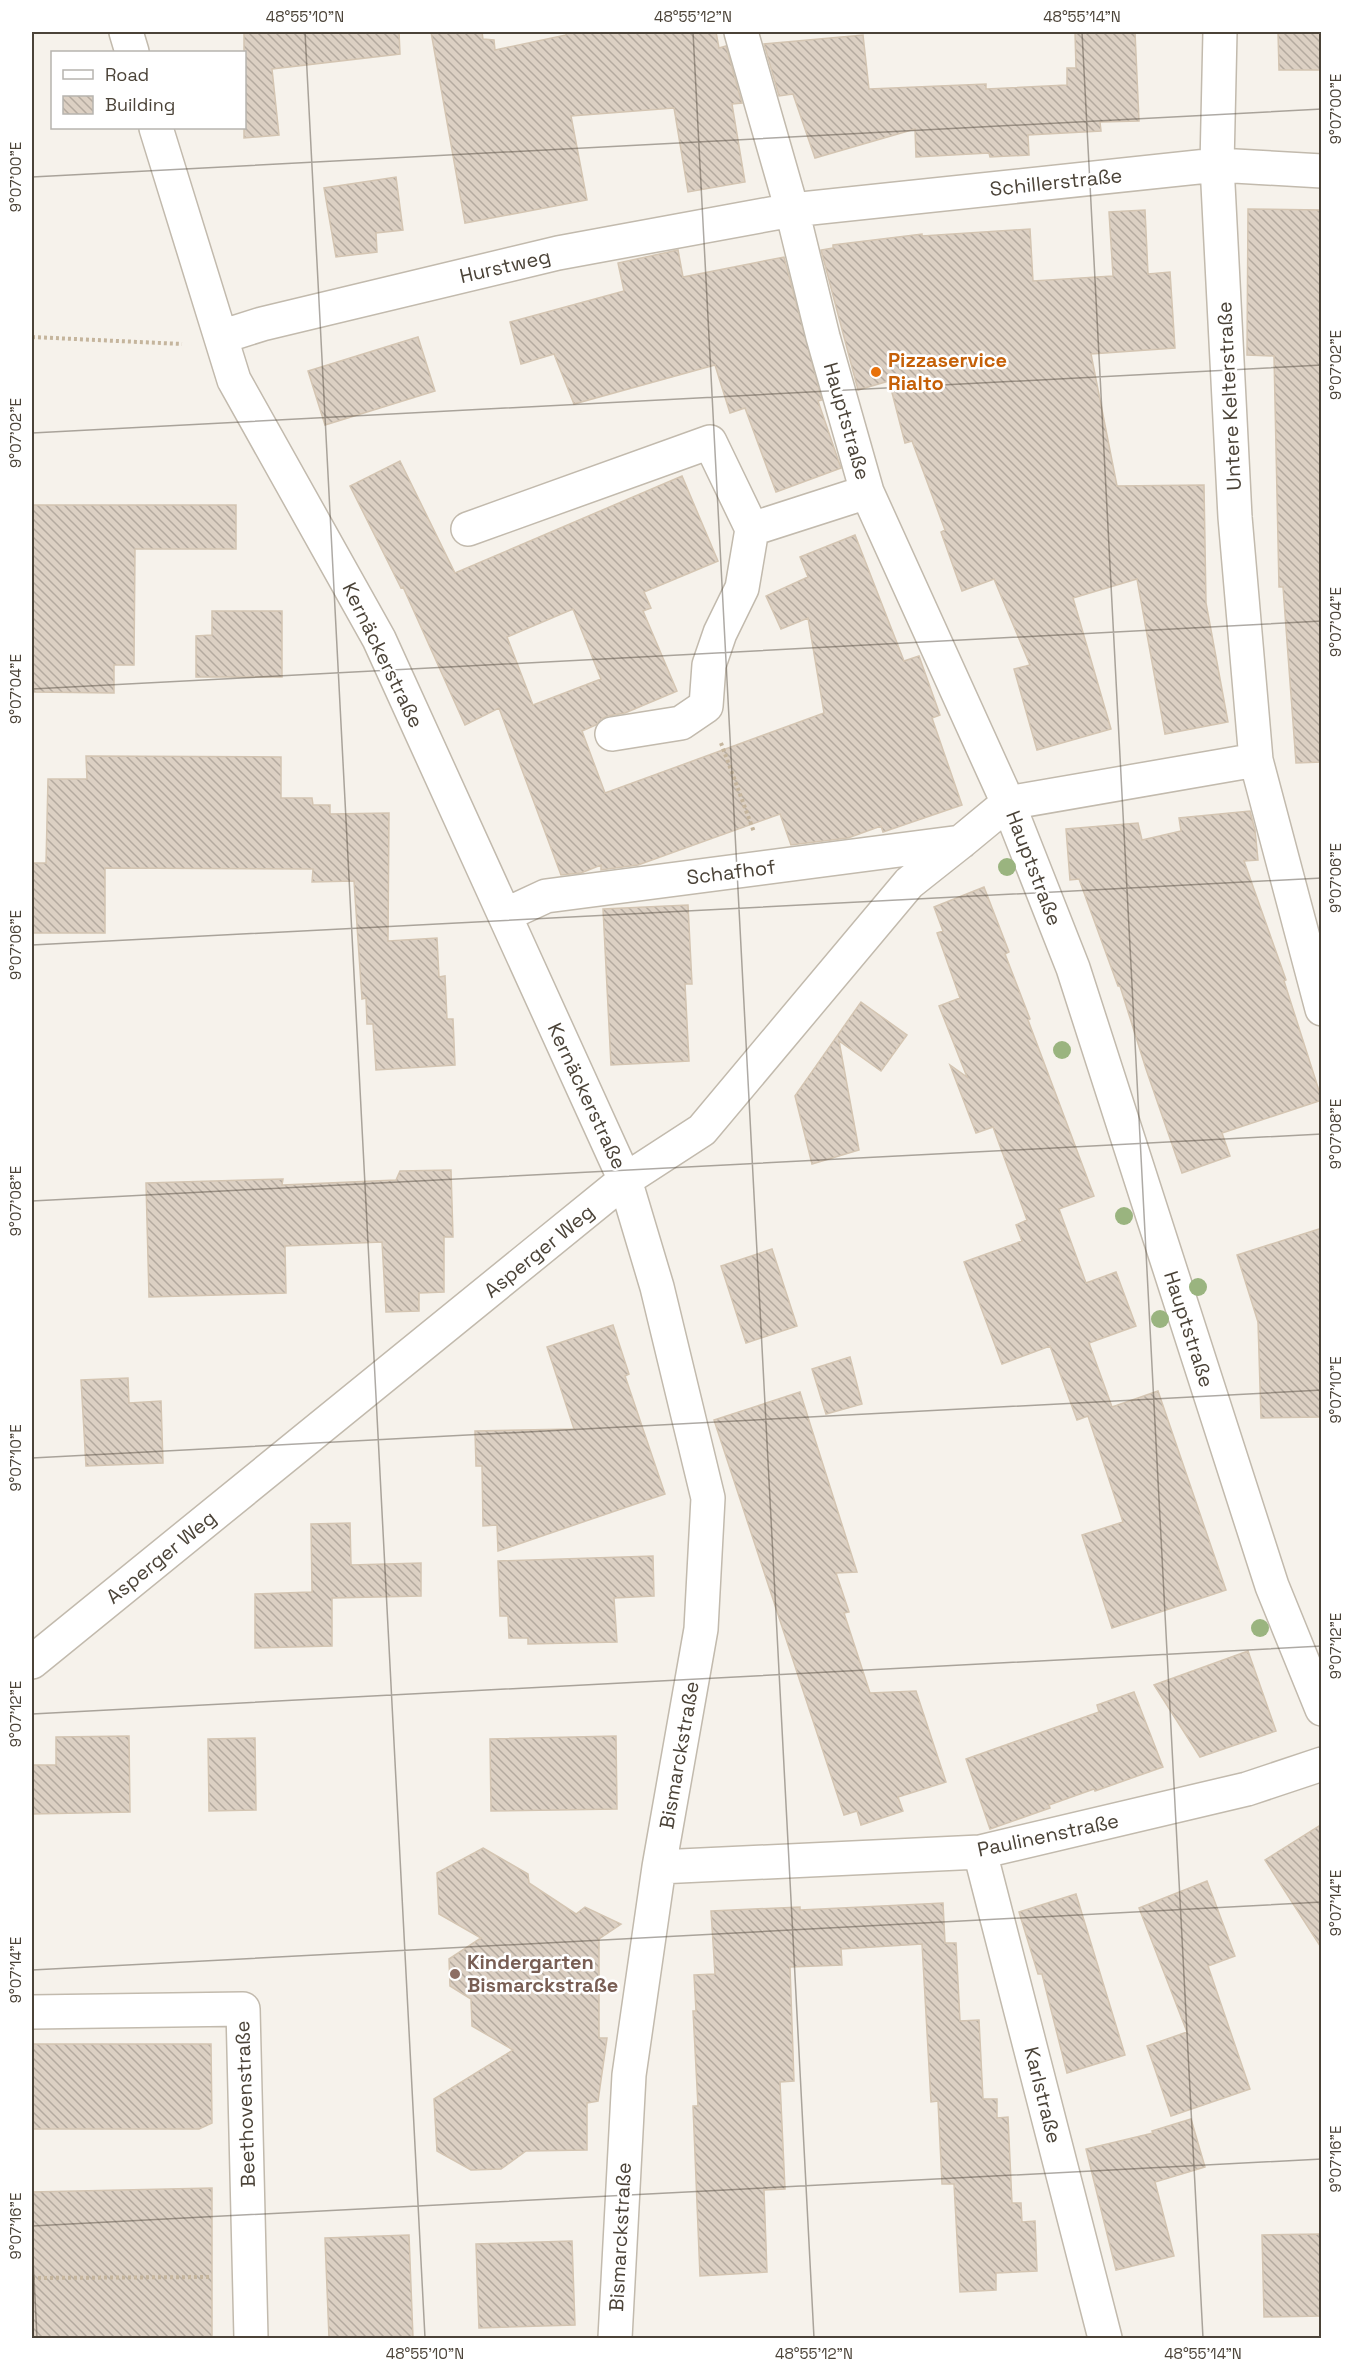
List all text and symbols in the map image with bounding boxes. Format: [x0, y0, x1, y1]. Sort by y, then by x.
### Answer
text: 48°55'10"N [266, 7, 344, 26]
text: 48°55'12"N [654, 7, 732, 26]
text: 48°55'14"N [1043, 7, 1121, 26]
legend [51, 51, 246, 129]
text: Road [105, 63, 149, 86]
text: 9°07'00"E [1326, 74, 1345, 144]
text: Building [105, 93, 175, 116]
text: 9°07'00"E [6, 142, 25, 212]
street label: Schillerstraße [989, 162, 1123, 202]
street label: Hurstweg [457, 243, 553, 289]
street label: Untere Kelterstraße [1211, 301, 1247, 491]
text: 9°07'02"E [1326, 330, 1345, 400]
place label: Pizzaservice Rialto [888, 347, 1007, 396]
street label: Hauptstraße [818, 359, 876, 483]
marker: Pizzaservice Rialto [869, 365, 883, 379]
text: 9°07'02"E [6, 398, 25, 468]
street label: Kernäckerstraße [337, 578, 429, 732]
text: 9°07'04"E [1326, 587, 1345, 657]
text: 9°07'04"E [6, 654, 25, 724]
street label: Hauptstraße [1000, 807, 1068, 929]
text: 9°07'06"E [1326, 843, 1345, 913]
street label: Schafhof [685, 854, 777, 890]
text: 9°07'06"E [6, 910, 25, 980]
street label: Kernäckerstraße [542, 1019, 632, 1173]
text: 9°07'08"E [1326, 1099, 1345, 1169]
text: 9°07'08"E [6, 1166, 25, 1236]
street label: Asperger Weg [479, 1199, 599, 1303]
street label: Hauptstraße [1158, 1267, 1220, 1391]
text: 9°07'10"E [1326, 1356, 1345, 1424]
text: 9°07'10"E [6, 1424, 25, 1492]
street label: Asperger Weg [101, 1505, 221, 1609]
text: 9°07'12"E [1326, 1613, 1345, 1679]
street label: Bismarckstraße [653, 1679, 705, 1831]
text: 9°07'12"E [6, 1681, 25, 1747]
street label: Paulinenstraße [975, 1807, 1121, 1863]
text: 9°07'14"E [1326, 1870, 1345, 1936]
text: 9°07'14"E [6, 1937, 25, 2003]
place label: Kindergarten Bismarckstraße [467, 1949, 618, 1998]
marker: Kindergarten Bismarckstraße [448, 1967, 462, 1981]
street label: Beethovenstraße [229, 2020, 261, 2188]
street label: Karlstraße [1018, 2044, 1068, 2146]
text: 9°07'16"E [1326, 2126, 1345, 2192]
street label: Bismarckstraße [603, 2162, 637, 2312]
text: 9°07'16"E [6, 2193, 25, 2259]
text: 48°55'10"N [386, 2344, 464, 2363]
text: 48°55'12"N [775, 2344, 853, 2363]
text: 48°55'14"N [1164, 2344, 1242, 2363]

